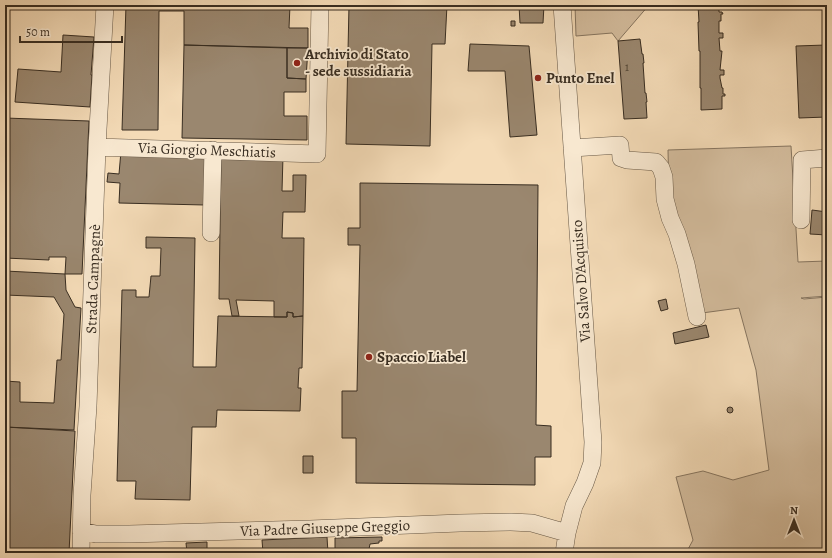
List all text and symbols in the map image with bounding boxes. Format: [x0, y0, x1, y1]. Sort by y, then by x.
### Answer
scale bar [20, 18, 122, 44]
text: 50 m [26, 24, 50, 40]
place label: Archivio di Stato - sede sussidiaria [304, 44, 412, 81]
marker: Archivio di Stato - sede sussidiaria [292, 58, 302, 68]
house number: 1 [625, 58, 630, 75]
place label: Punto Enel [546, 68, 615, 88]
marker: Punto Enel [533, 73, 543, 83]
street label: Via Giorgio Meschiatis [137, 138, 276, 162]
street label: Via Salvo D'Acquisto [567, 219, 595, 344]
street label: Strada Campagnè [81, 224, 105, 334]
place label: Spaccio Liabel [377, 347, 466, 367]
marker: Spaccio Liabel [364, 352, 374, 362]
north arrow [774, 500, 814, 540]
text: N [790, 503, 798, 518]
street label: Via Padre Giuseppe Greggio [239, 515, 410, 541]

